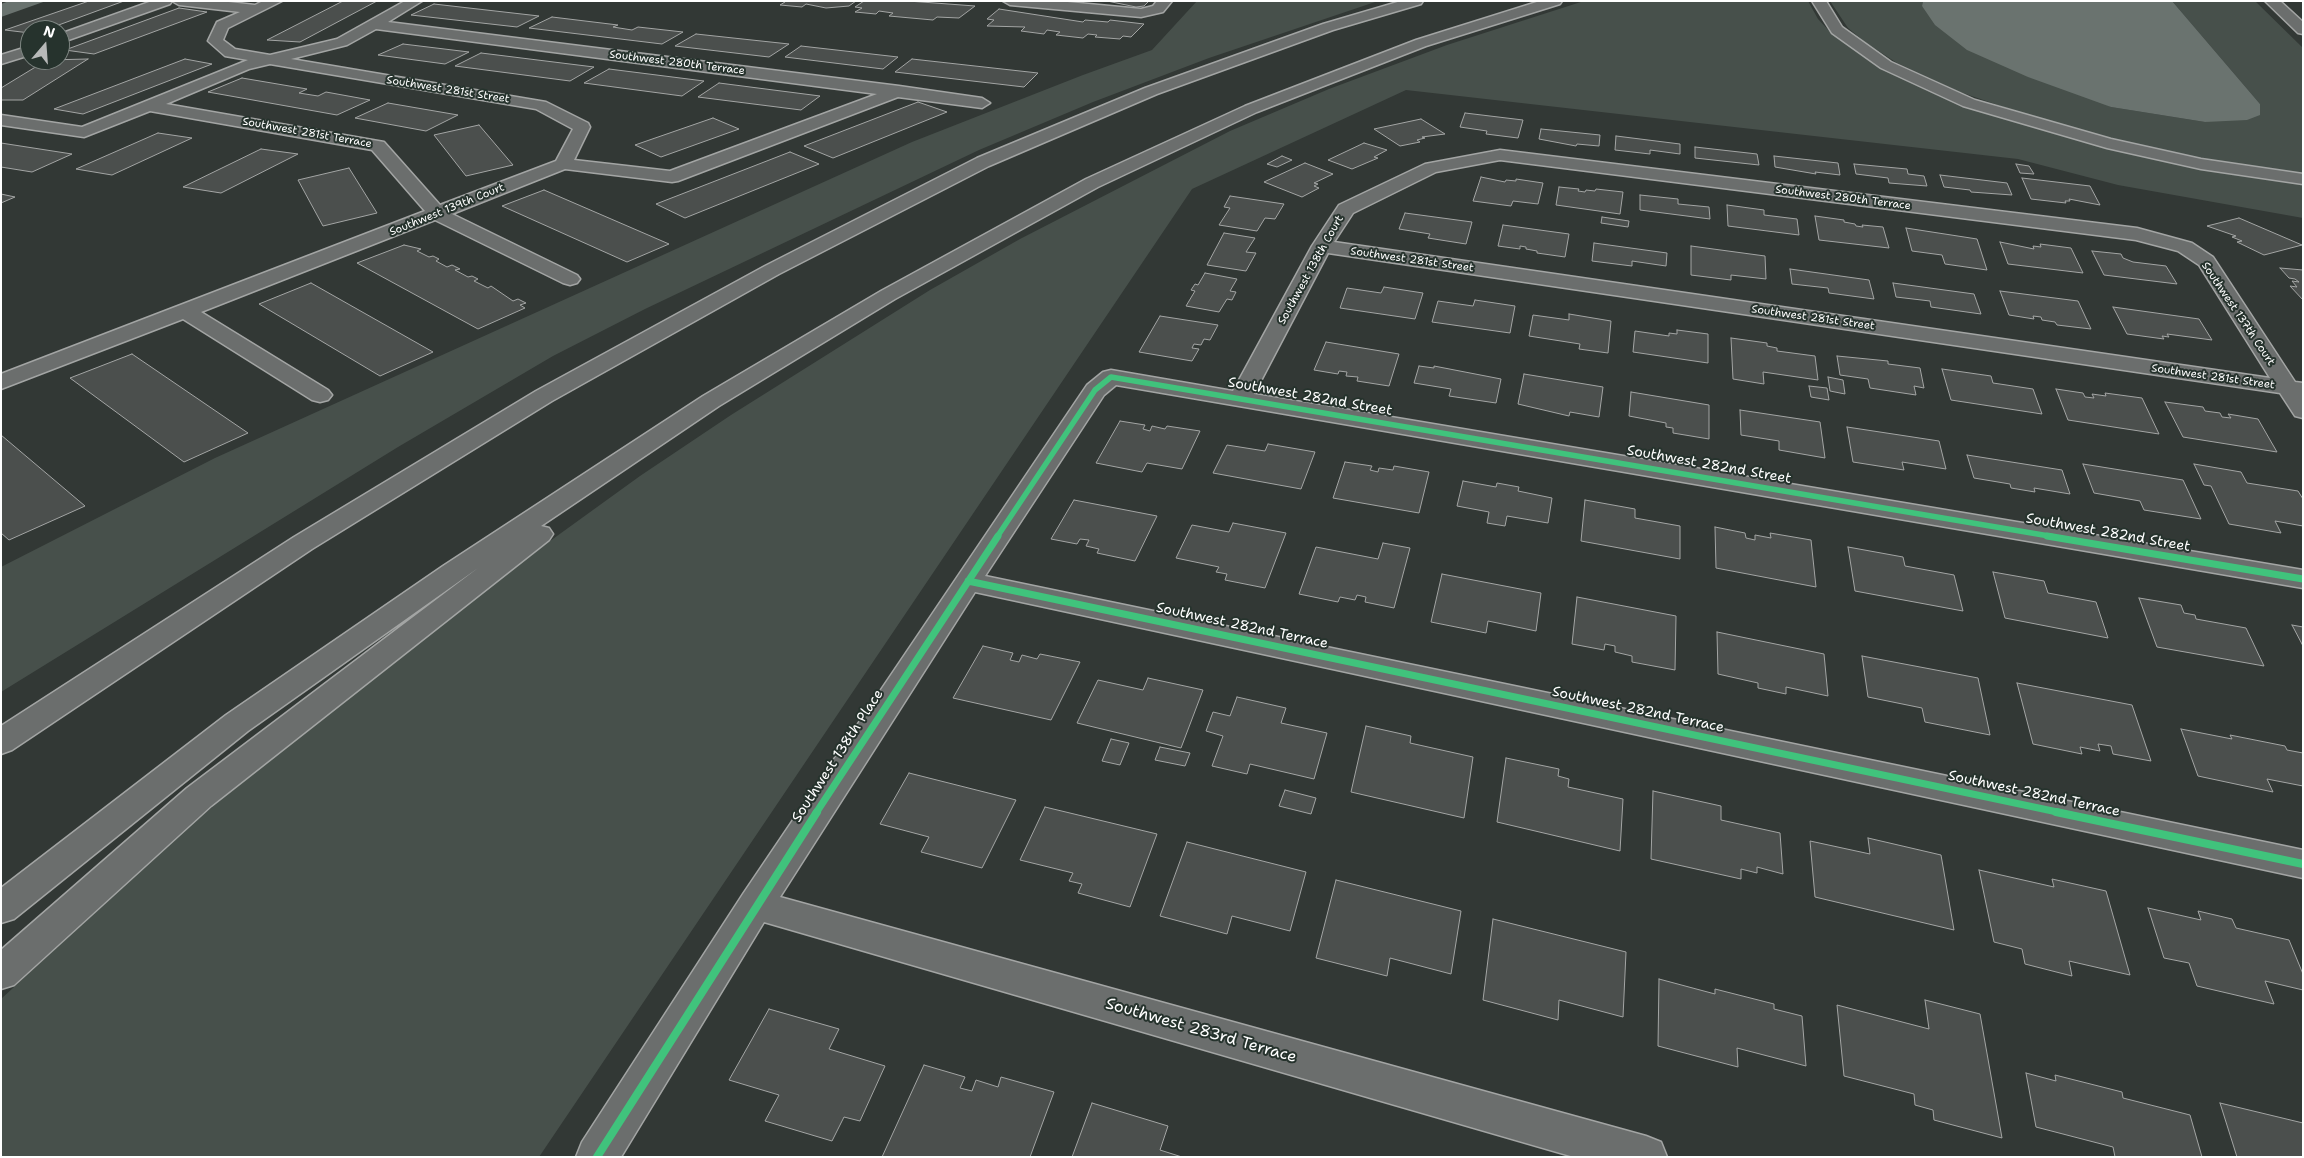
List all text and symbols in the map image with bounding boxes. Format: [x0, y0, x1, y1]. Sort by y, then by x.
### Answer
north arrow [20, 20, 70, 70]
text: N [41, 21, 57, 42]
street label: Southwest 280th Terrace [608, 48, 746, 78]
street label: Southwest 281st Street [386, 74, 510, 106]
street label: Southwest 281st Terrace [241, 115, 373, 151]
street label: Southwest 139th Court [388, 181, 506, 239]
street label: Southwest 280th Terrace [1774, 183, 1912, 213]
street label: Southwest 138th Court [1275, 213, 1347, 327]
street label: Southwest 281st Street [1349, 245, 1475, 275]
street label: Southwest 137th Court [2198, 260, 2278, 368]
street label: Southwest 281st Street [1750, 303, 1876, 333]
street label: Southwest 281st Street [2150, 362, 2276, 392]
street label: Southwest 282nd Street [1226, 374, 1394, 420]
street label: Southwest 282nd Street [1625, 442, 1793, 488]
street label: Southwest 282nd Street [2024, 510, 2192, 556]
street label: Southwest 282nd Terrace [1154, 600, 1330, 652]
street label: Southwest 282nd Terrace [1550, 684, 1726, 736]
street label: Southwest 138th Place [789, 686, 887, 826]
street label: Southwest 282nd Terrace [1946, 768, 2122, 820]
street label: Southwest 283rd Terrace [1103, 995, 1299, 1067]

